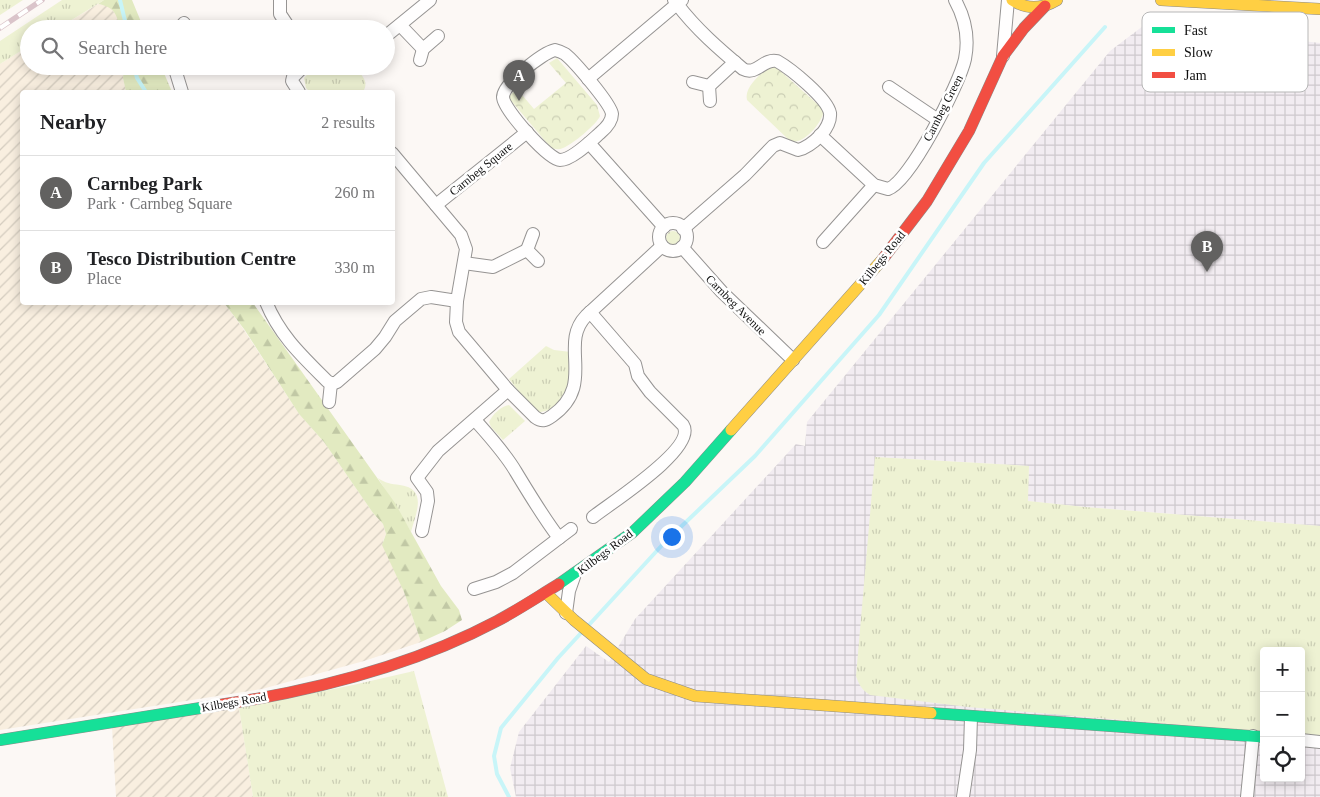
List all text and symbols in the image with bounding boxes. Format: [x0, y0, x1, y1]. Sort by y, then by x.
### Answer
legend [1142, 12, 1308, 92]
search box [20, 20, 395, 75]
text: Fast [1184, 23, 1207, 38]
icon: search [38, 34, 66, 62]
text: Search here [78, 37, 167, 58]
text: Slow [1184, 45, 1214, 60]
pin: A [503, 60, 535, 101]
text: Jam [1184, 68, 1207, 83]
street label: Carnbeg Green [920, 72, 966, 144]
text: Nearby [40, 110, 107, 134]
text: 2 results [321, 114, 375, 131]
street label: Carnbeg Square [447, 139, 515, 199]
text: Carnbeg Park [87, 173, 203, 194]
text: A [50, 184, 62, 201]
text: 260 m [335, 184, 375, 201]
text: Park · Carnbeg Square [87, 195, 232, 212]
street label: Kilbegs Road [856, 228, 908, 288]
pin: B [1191, 231, 1223, 272]
text: Tesco Distribution Centre [87, 248, 296, 269]
text: B [51, 259, 61, 276]
text: 330 m [335, 259, 375, 276]
text: Place [87, 270, 122, 287]
street label: Carnbeg Avenue [703, 272, 769, 338]
your location [659, 524, 685, 550]
street label: Kilbegs Road [575, 527, 635, 577]
map controls [1260, 647, 1305, 782]
button: + [1260, 647, 1305, 692]
street label: Kilbegs Road [200, 689, 268, 715]
button: − [1260, 692, 1305, 737]
button: locate [1260, 737, 1305, 782]

